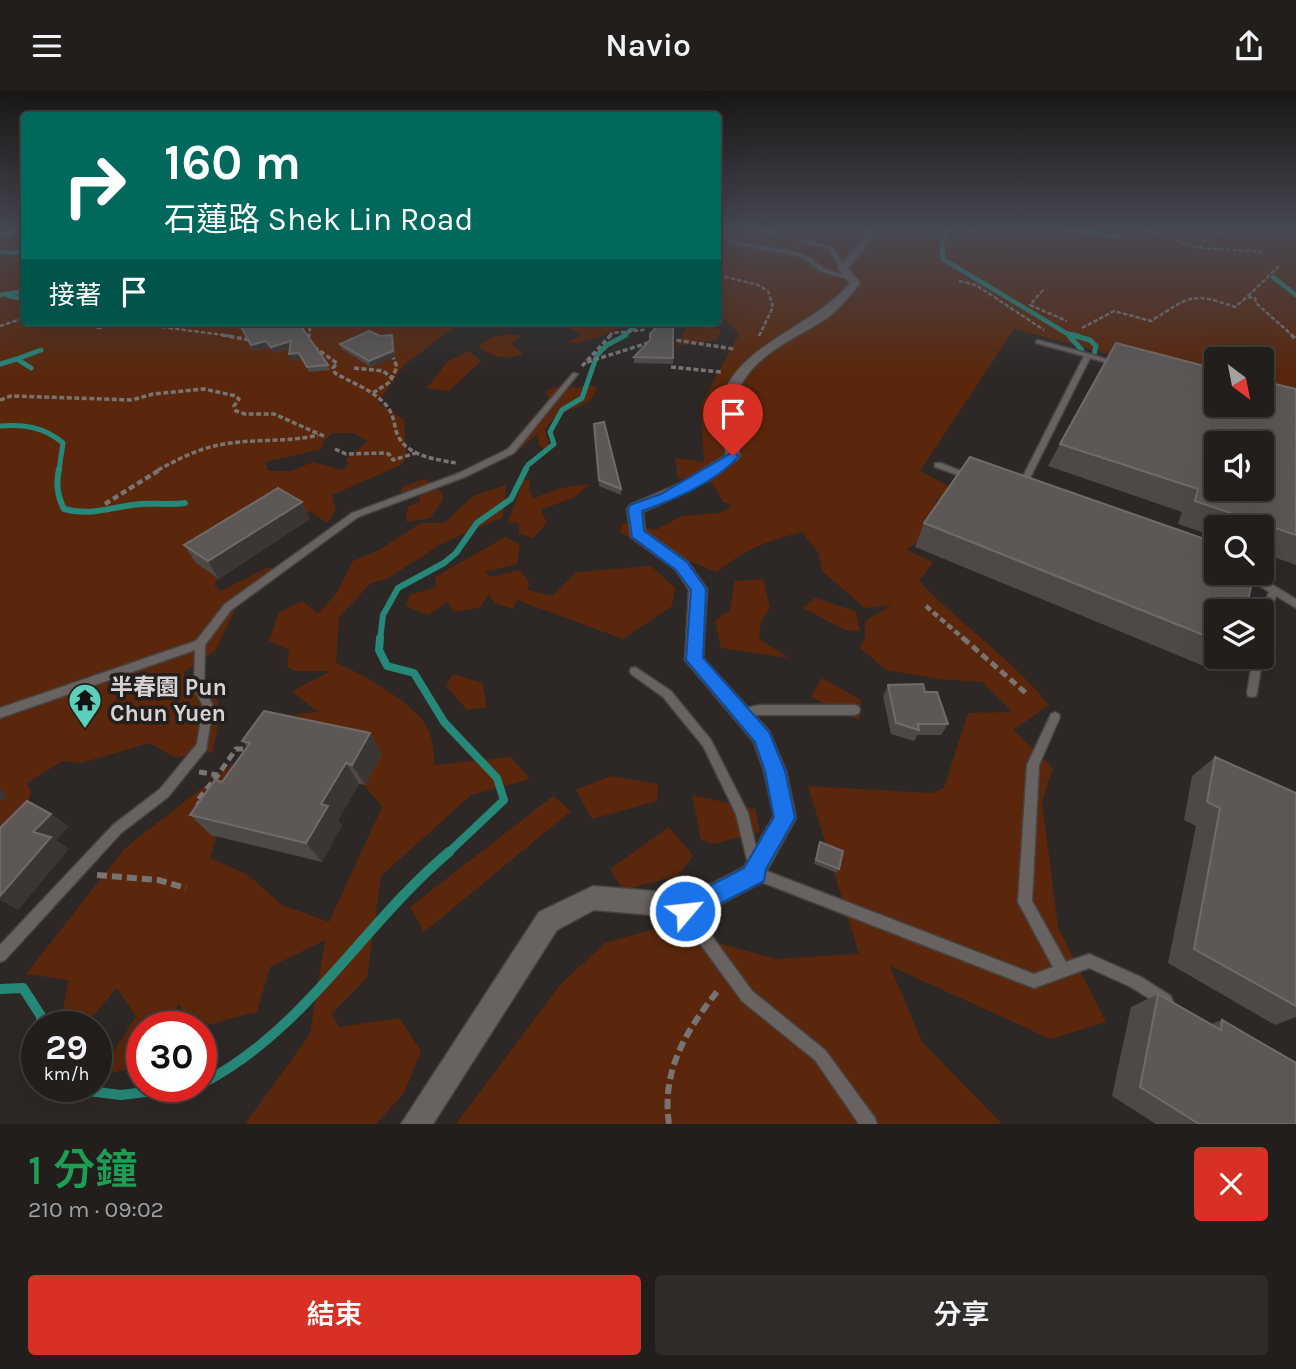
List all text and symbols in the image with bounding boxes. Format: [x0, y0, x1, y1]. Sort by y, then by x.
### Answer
icon: menu [28, 27, 66, 65]
text: Navio [605, 27, 691, 64]
icon: share [1230, 27, 1268, 65]
text: 160 m [164, 134, 301, 191]
icon: right [49, 140, 140, 231]
text: 石蓮路 Shek Lin Road [164, 201, 473, 238]
icon: arrive [115, 273, 153, 311]
text: 接著 [49, 280, 101, 311]
north arrow [1204, 347, 1274, 417]
map controls [1204, 347, 1274, 669]
pin [703, 384, 763, 456]
icon: arrive [714, 395, 752, 433]
button: sound [1204, 431, 1274, 501]
button: search [1204, 515, 1274, 585]
button: layers [1204, 599, 1274, 669]
place label: 半春園 Pun Chun Yuen [110, 674, 227, 727]
temple icon: 半春園 Pun Chun Yuen [66, 681, 104, 730]
position arrow [648, 874, 722, 948]
speed limit sign: 30 [126, 1011, 217, 1102]
text: 29 [45, 1027, 88, 1068]
text: km/h [44, 1063, 89, 1085]
text: 1 分鐘 [28, 1145, 137, 1195]
button: close [1194, 1147, 1268, 1221]
text: 210 m · 09:02 [28, 1196, 164, 1223]
button: 結束 [28, 1275, 641, 1355]
button: 分享 [655, 1275, 1268, 1355]

